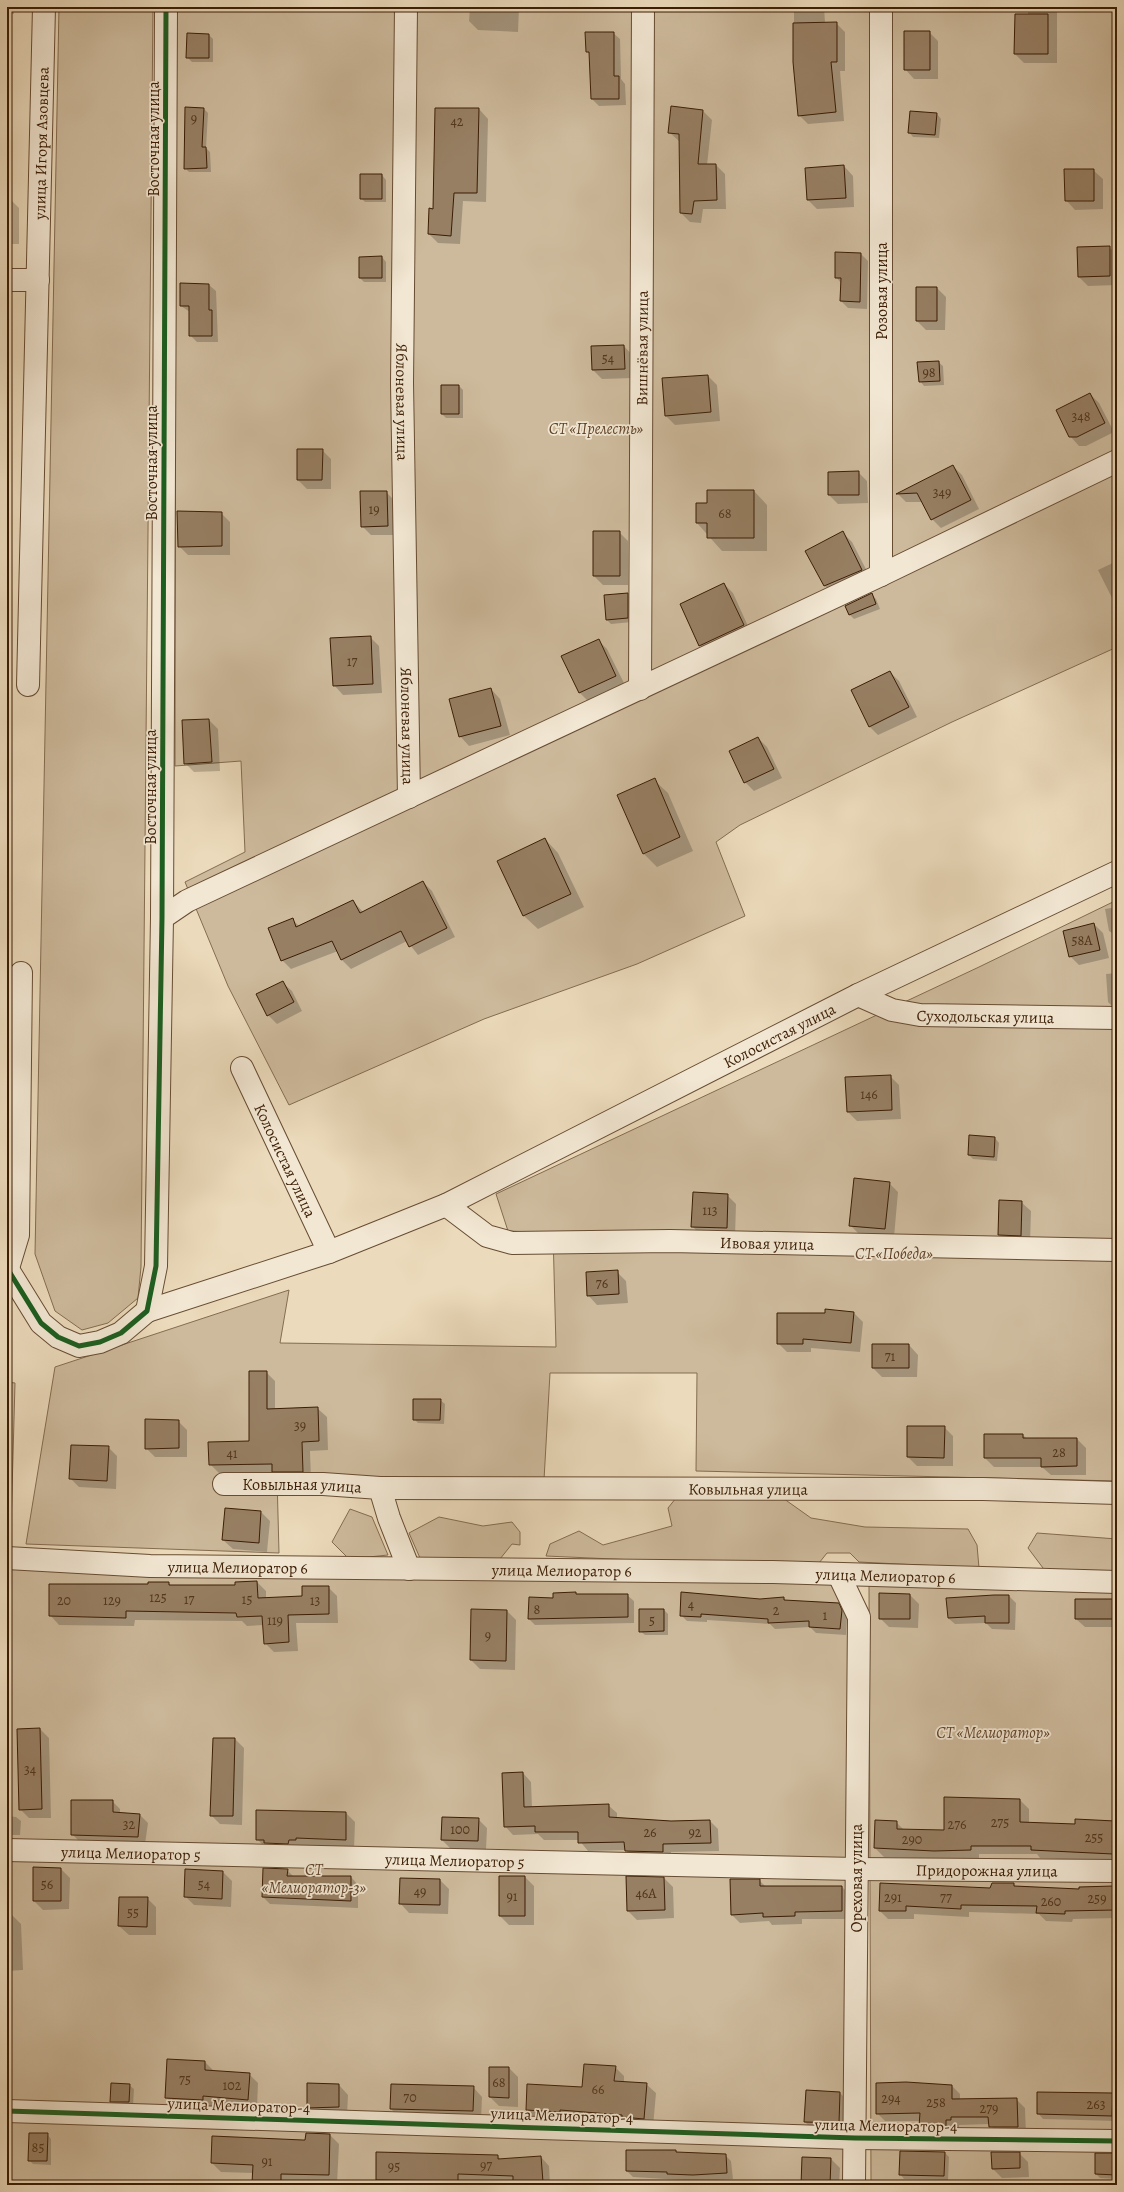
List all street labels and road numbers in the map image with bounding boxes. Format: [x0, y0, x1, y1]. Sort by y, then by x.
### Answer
street label: улица Игоря Азовцева [29, 66, 55, 221]
street label: Восточная улица [143, 81, 165, 197]
street label: Розовая улица [871, 241, 893, 340]
street label: Вишнёвая улица [631, 290, 654, 406]
street label: Яблоневая улица [390, 343, 413, 462]
street label: Восточная улица [141, 405, 163, 521]
street label: Яблоневая улица [395, 667, 419, 786]
street label: Восточная улица [140, 729, 162, 845]
street label: Колосистая улица [720, 998, 840, 1074]
street label: Суходольская улица [916, 1005, 1055, 1029]
street label: Колосистая улица [248, 1100, 321, 1222]
street label: Ивовая улица [720, 1232, 815, 1256]
street label: Ковыльная улица [242, 1474, 363, 1499]
street label: Ковыльная улица [688, 1479, 808, 1501]
street label: улица Мелиоратор 6 [167, 1556, 308, 1580]
street label: улица Мелиоратор 6 [491, 1559, 632, 1583]
street label: улица Мелиоратор 6 [814, 1563, 956, 1589]
street label: Ореховая улица [846, 1823, 868, 1932]
street label: улица Мелиоратор 5 [60, 1841, 201, 1866]
street label: улица Мелиоратор 5 [384, 1848, 525, 1874]
street label: Придорожная улица [916, 1859, 1058, 1883]
street label: улица Мелиоратор-4 [166, 2092, 311, 2119]
street label: улица Мелиоратор-4 [489, 2102, 634, 2129]
street label: улица Мелиоратор-4 [813, 2114, 958, 2138]

